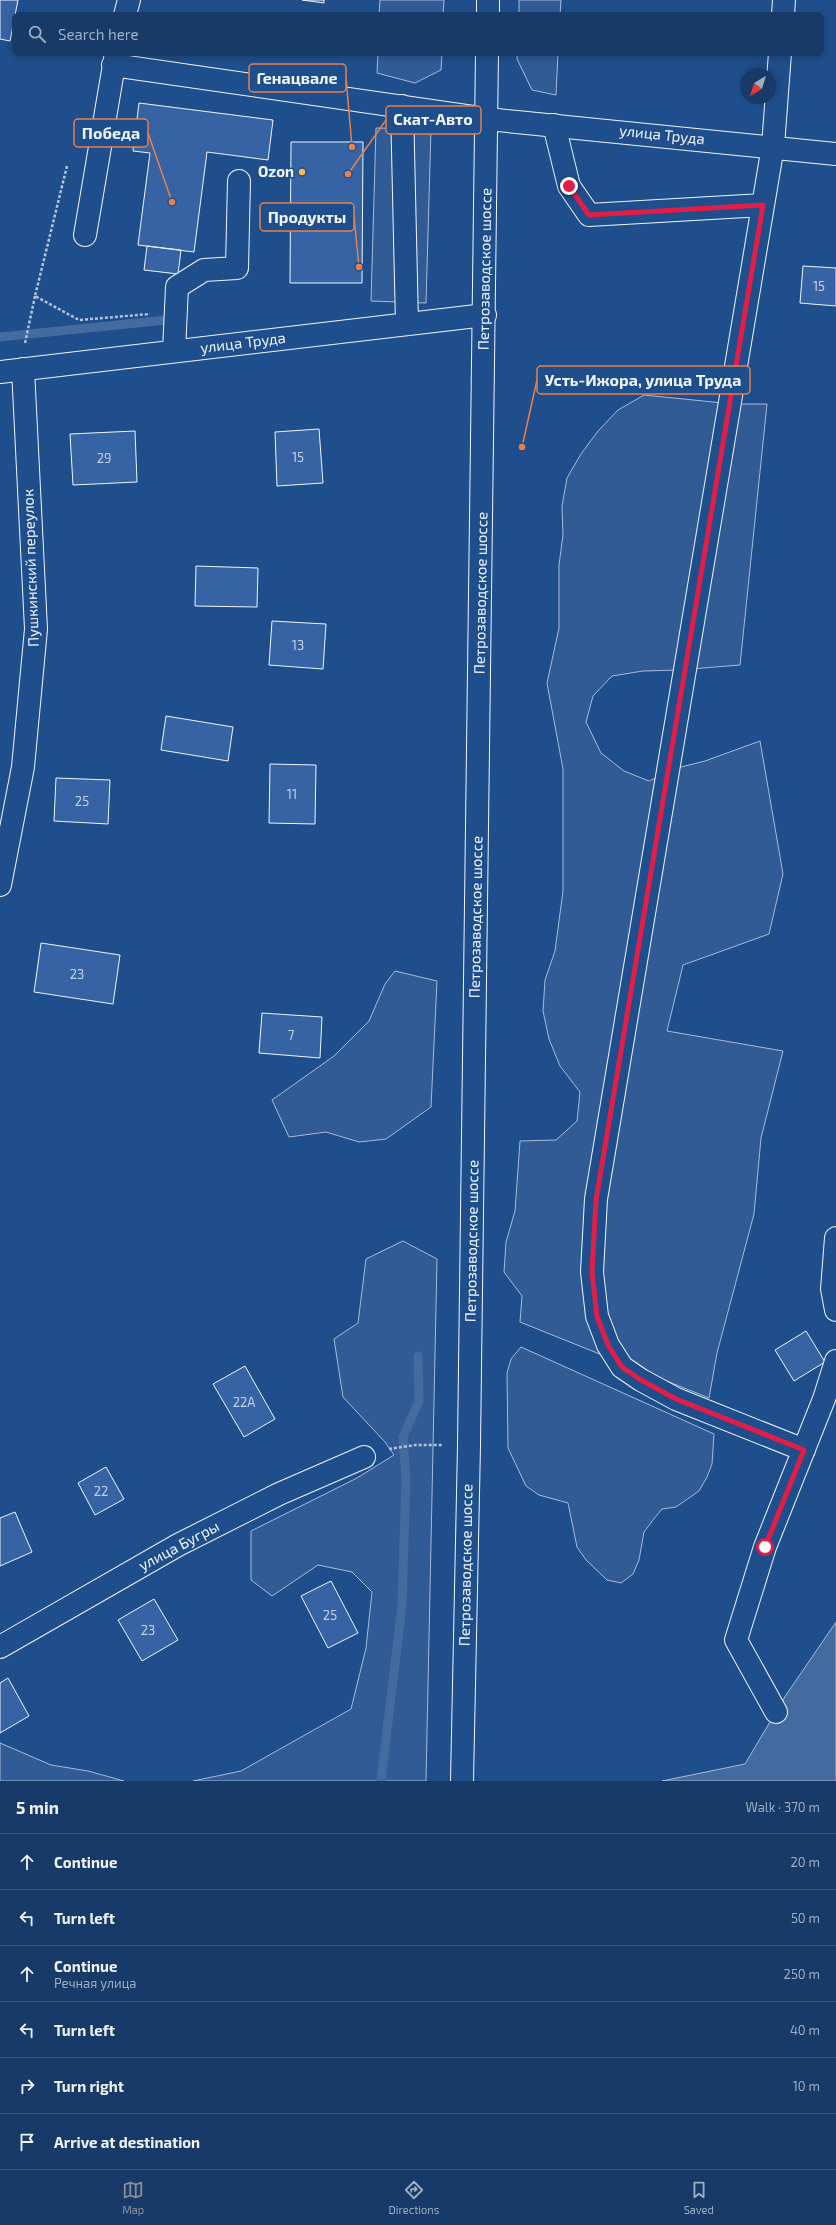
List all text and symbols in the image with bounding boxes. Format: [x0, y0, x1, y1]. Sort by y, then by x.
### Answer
search box [12, 12, 824, 56]
icon: search [26, 23, 48, 45]
text: Search here [58, 25, 139, 43]
callout: Генацвале [249, 64, 346, 92]
text: Генацвале [256, 68, 338, 87]
north arrow [740, 68, 776, 104]
callout: Скат-Авто [386, 106, 481, 134]
text: Скат-Авто [393, 109, 473, 128]
callout: Победа [74, 119, 148, 147]
street label: улица Труда [618, 121, 706, 148]
text: Победа [82, 123, 140, 142]
place label: Ozon [258, 162, 294, 180]
marker: Ozon [297, 167, 307, 177]
route end [560, 177, 578, 195]
street label: Петрозаводское шоссе [474, 188, 494, 350]
callout: Продукты [260, 203, 354, 231]
text: Продукты [268, 207, 346, 226]
house number: 15 [813, 278, 825, 294]
street label: улица Труда [199, 328, 287, 357]
callout: Усть-Ижора, улица Труда [537, 366, 750, 394]
text: Усть-Ижора, улица Труда [545, 370, 741, 389]
house number: 15 [292, 449, 304, 465]
house number: 29 [97, 450, 111, 466]
street label: Пушкинский переулок [18, 489, 43, 647]
street label: Петрозаводское шоссе [470, 512, 490, 674]
house number: 13 [292, 637, 304, 653]
house number: 11 [287, 786, 297, 802]
house number: 25 [75, 793, 89, 809]
street label: Петрозаводское шоссе [465, 836, 485, 998]
house number: 23 [70, 966, 84, 982]
house number: 7 [288, 1027, 295, 1043]
street label: Петрозаводское шоссе [461, 1160, 481, 1322]
house number: 22А [233, 1394, 255, 1410]
house number: 22 [94, 1483, 108, 1499]
street label: Петрозаводское шоссе [455, 1484, 475, 1646]
street label: улица Бугры [135, 1516, 222, 1575]
route start [756, 1538, 774, 1556]
house number: 25 [323, 1607, 337, 1623]
house number: 23 [141, 1622, 155, 1638]
text: 5 min [16, 1797, 59, 1817]
text: Walk · 370 m [745, 1799, 820, 1815]
icon: ahead [16, 1851, 38, 1873]
text: Continue [54, 1853, 117, 1871]
text: 20 m [791, 1854, 820, 1870]
icon: left [16, 1907, 38, 1929]
text: Turn left [54, 1909, 115, 1927]
text: 50 m [791, 1910, 820, 1926]
text: Continue [54, 1957, 117, 1975]
icon: ahead [16, 1963, 38, 1985]
text: 250 m [784, 1966, 820, 1982]
text: Речная улица [54, 1975, 137, 1991]
icon: left [16, 2019, 38, 2041]
text: Turn left [54, 2021, 115, 2039]
text: 40 m [790, 2022, 820, 2038]
icon: right [16, 2075, 38, 2097]
text: Turn right [54, 2077, 124, 2095]
text: 10 m [793, 2078, 820, 2094]
icon: arrive [16, 2131, 38, 2153]
text: Arrive at destination [54, 2133, 200, 2151]
tab: Map [122, 2179, 144, 2216]
tab: Directions [389, 2179, 439, 2216]
tab: Saved [684, 2179, 714, 2216]

